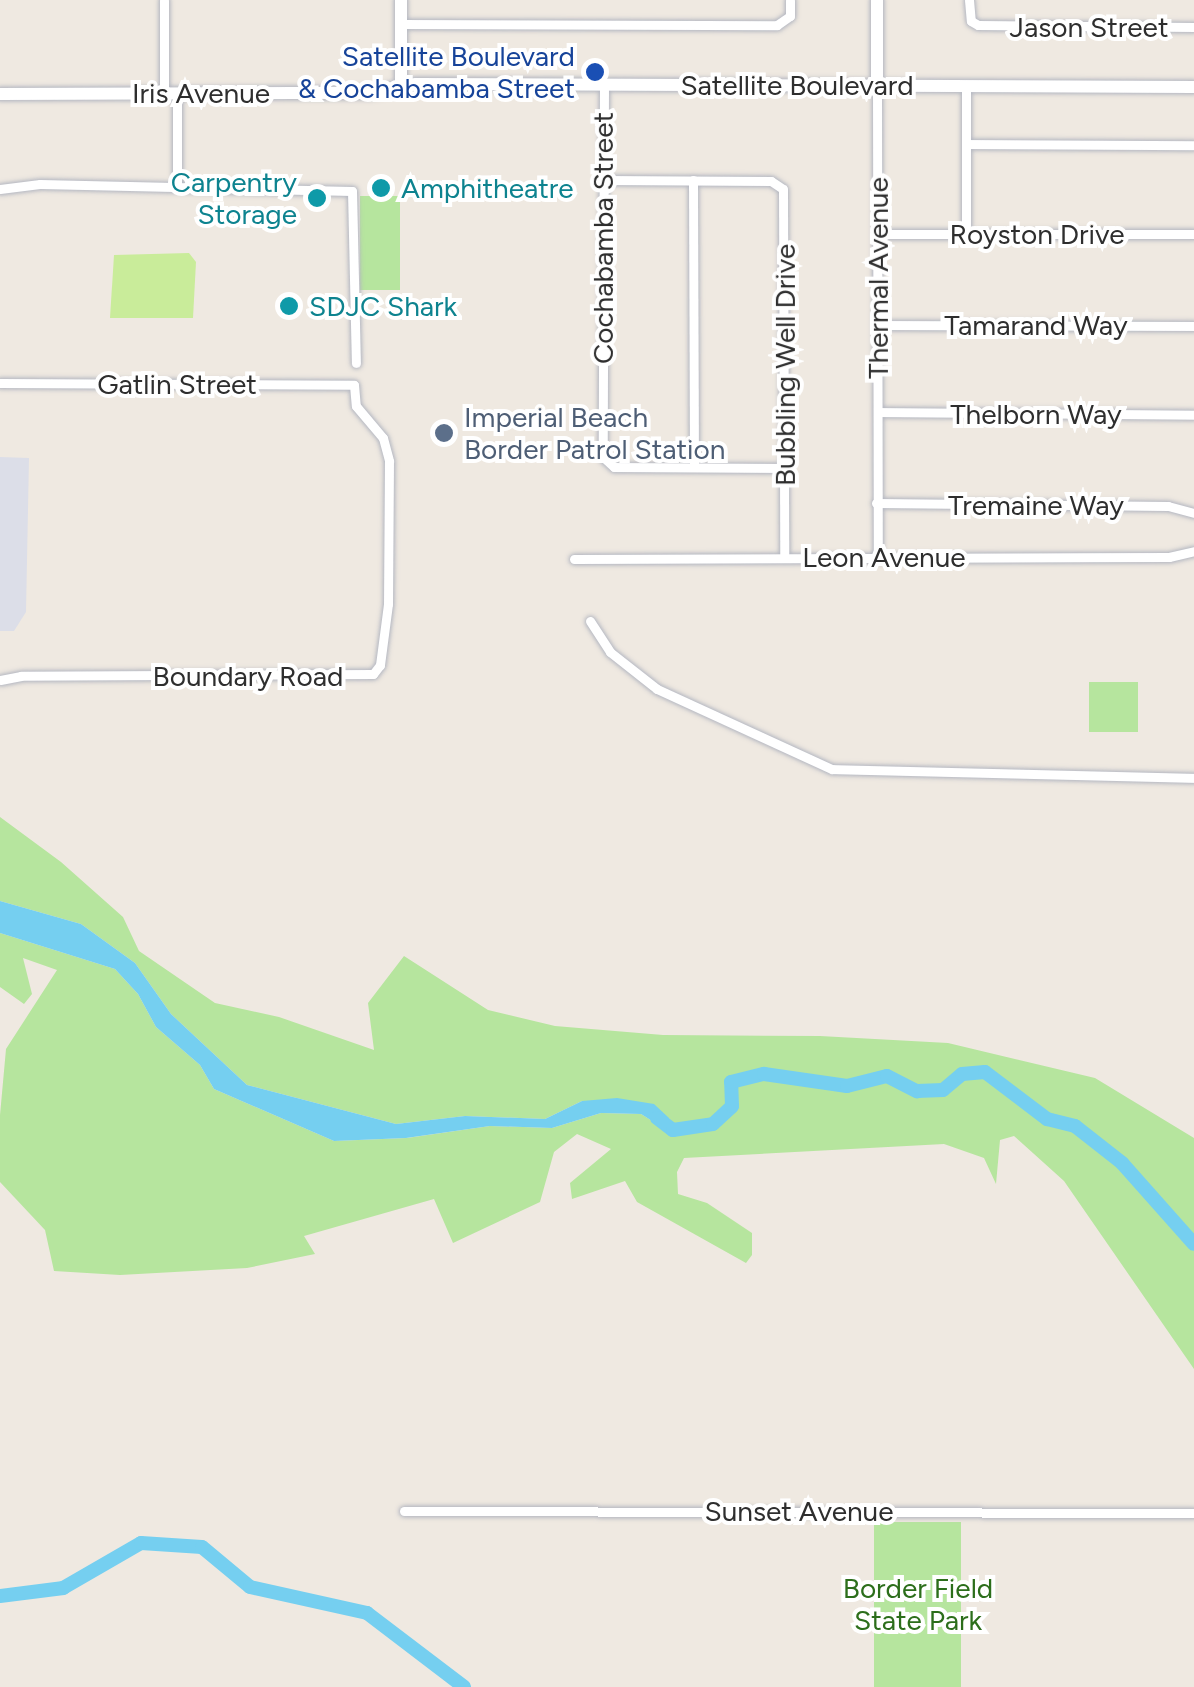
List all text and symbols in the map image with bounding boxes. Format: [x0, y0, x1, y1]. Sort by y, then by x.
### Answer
street label: Jason Street [1010, 10, 1168, 44]
place label: Satellite Boulevard & Cochabamba Street [298, 39, 575, 105]
marker: Satellite Boulevard & Cochabamba Street [584, 61, 606, 83]
street label: Satellite Boulevard [680, 68, 914, 102]
street label: Iris Avenue [132, 76, 270, 110]
street label: Cochabamba Street [586, 112, 620, 364]
place label: Carpentry Storage [171, 165, 297, 231]
place label: Amphitheatre [401, 171, 574, 205]
marker: Amphitheatre [370, 177, 392, 199]
street label: Thermal Avenue [861, 177, 895, 379]
marker: Carpentry Storage [306, 187, 328, 209]
street label: Royston Drive [949, 217, 1125, 251]
street label: Bubbling Well Drive [768, 244, 802, 486]
place label: SDJC Shark [309, 289, 457, 323]
marker: SDJC Shark [278, 295, 300, 317]
street label: Tamarand Way [944, 308, 1128, 342]
street label: Gatlin Street [97, 367, 257, 401]
street label: Thelborn Way [950, 397, 1122, 431]
place label: Imperial Beach Border Patrol Station [464, 400, 725, 466]
marker: Imperial Beach Border Patrol Station [433, 422, 455, 444]
street label: Tremaine Way [948, 488, 1124, 522]
street label: Leon Avenue [802, 540, 966, 574]
street label: Boundary Road [153, 659, 343, 693]
street label: Sunset Avenue [705, 1494, 893, 1528]
park label: Border Field State Park [843, 1571, 993, 1637]

